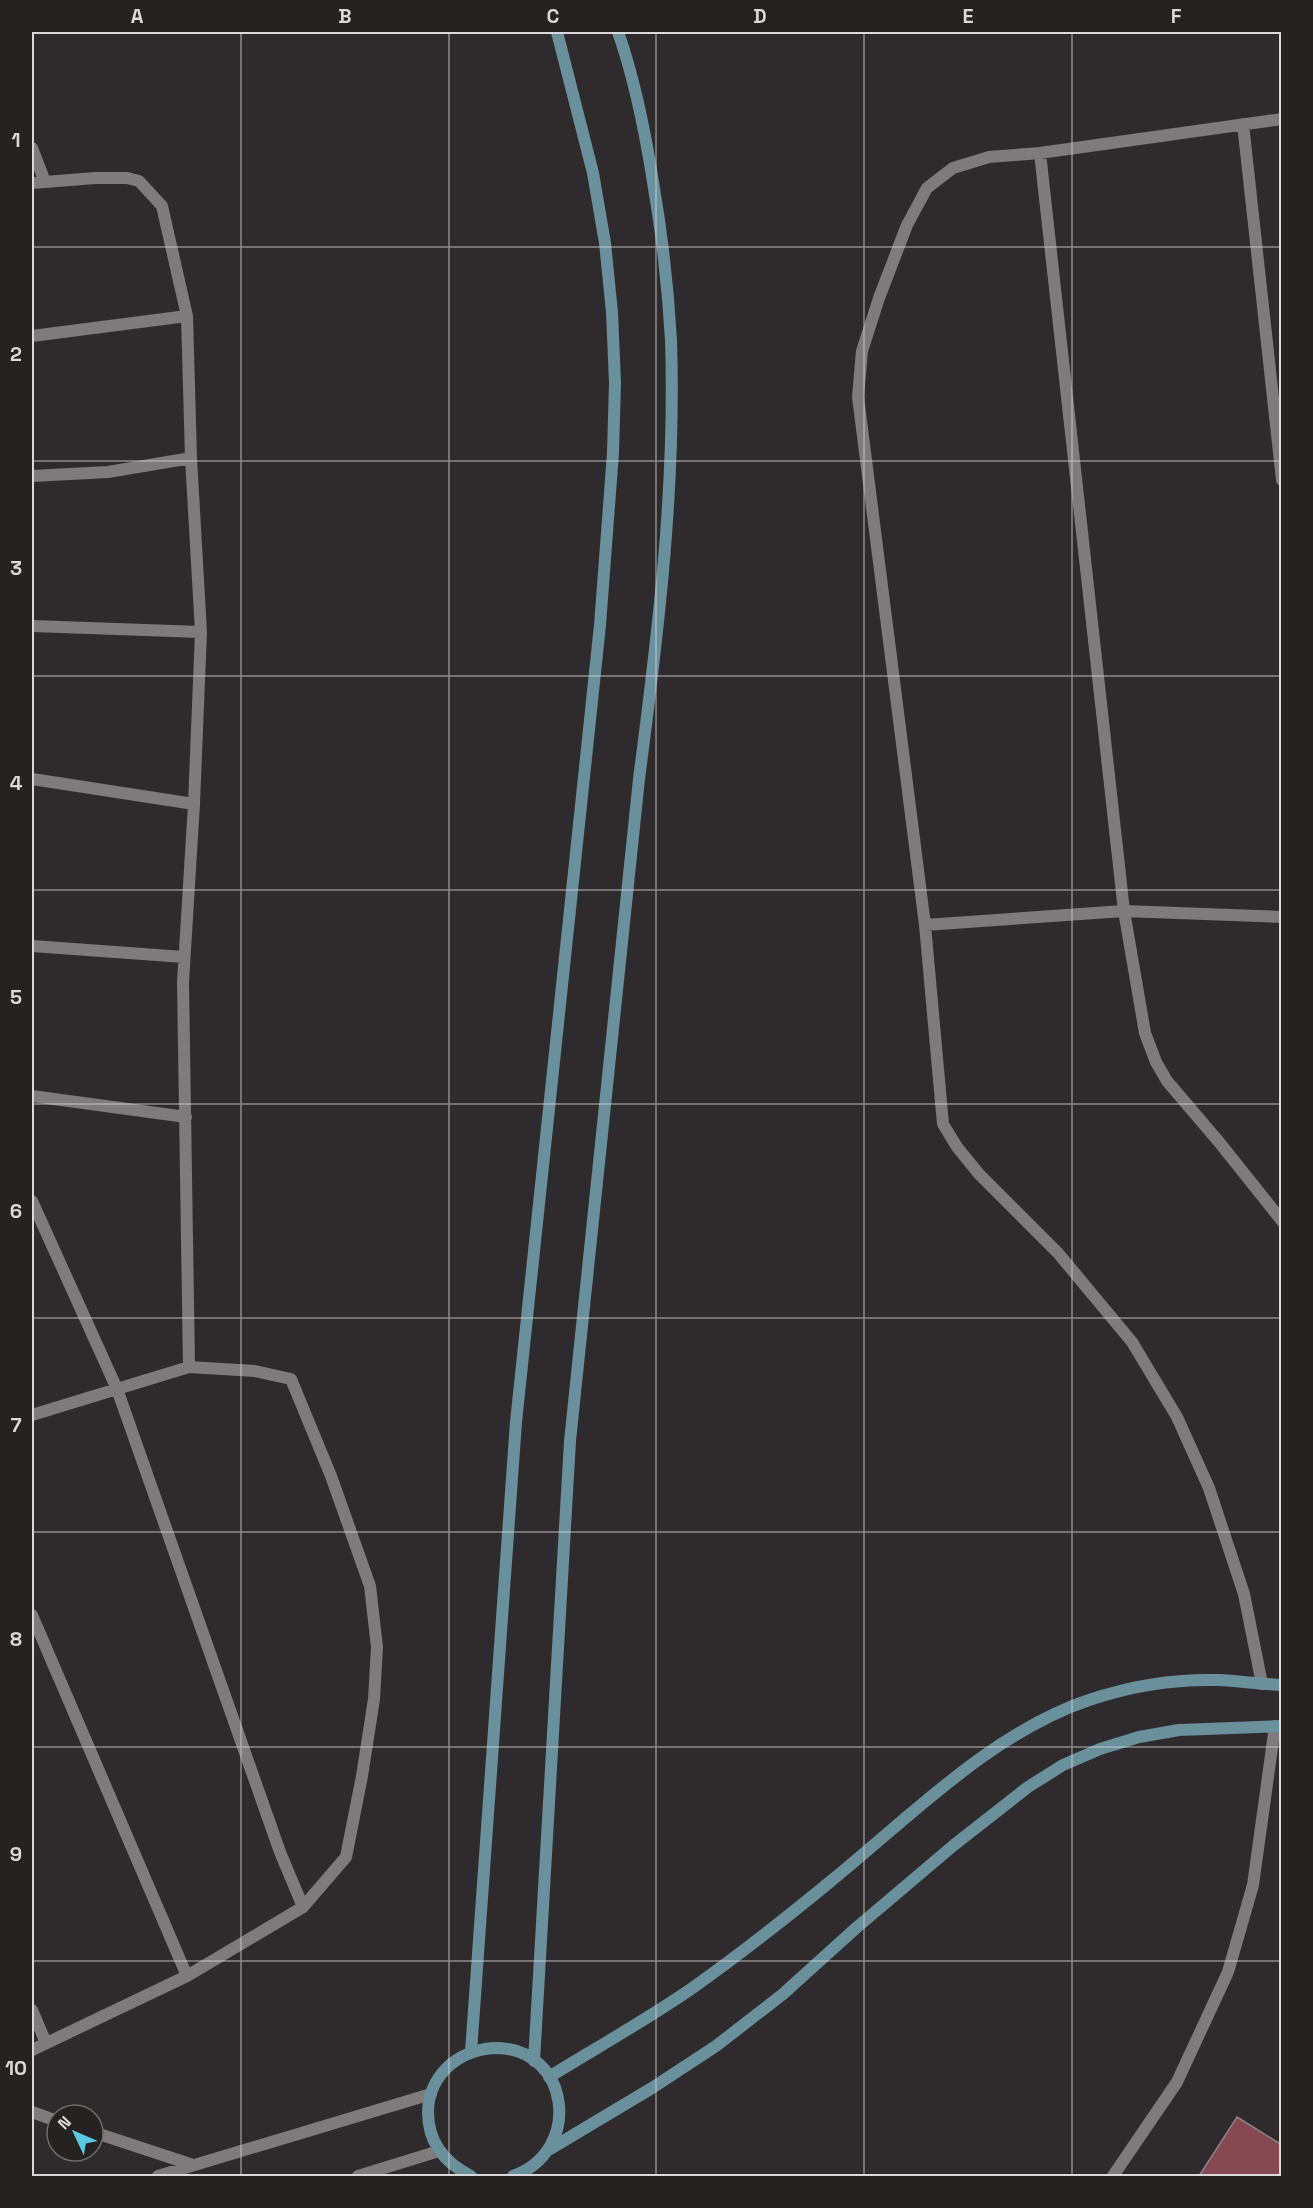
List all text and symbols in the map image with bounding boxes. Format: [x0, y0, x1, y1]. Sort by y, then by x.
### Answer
text: A [131, 3, 144, 29]
text: B [338, 3, 352, 29]
text: C [547, 3, 560, 29]
text: D [753, 3, 767, 29]
text: E [962, 3, 974, 29]
text: F [1171, 3, 1182, 29]
text: 1 [11, 127, 21, 153]
text: 2 [10, 341, 22, 367]
text: 3 [10, 555, 22, 581]
text: 4 [10, 770, 23, 796]
text: 5 [10, 984, 22, 1010]
text: 6 [10, 1198, 22, 1224]
text: 7 [10, 1412, 22, 1438]
text: 8 [10, 1626, 22, 1652]
text: 9 [10, 1841, 22, 1867]
text: 10 [5, 2055, 27, 2081]
north arrow [45, 2103, 105, 2163]
text: N [53, 2112, 76, 2134]

